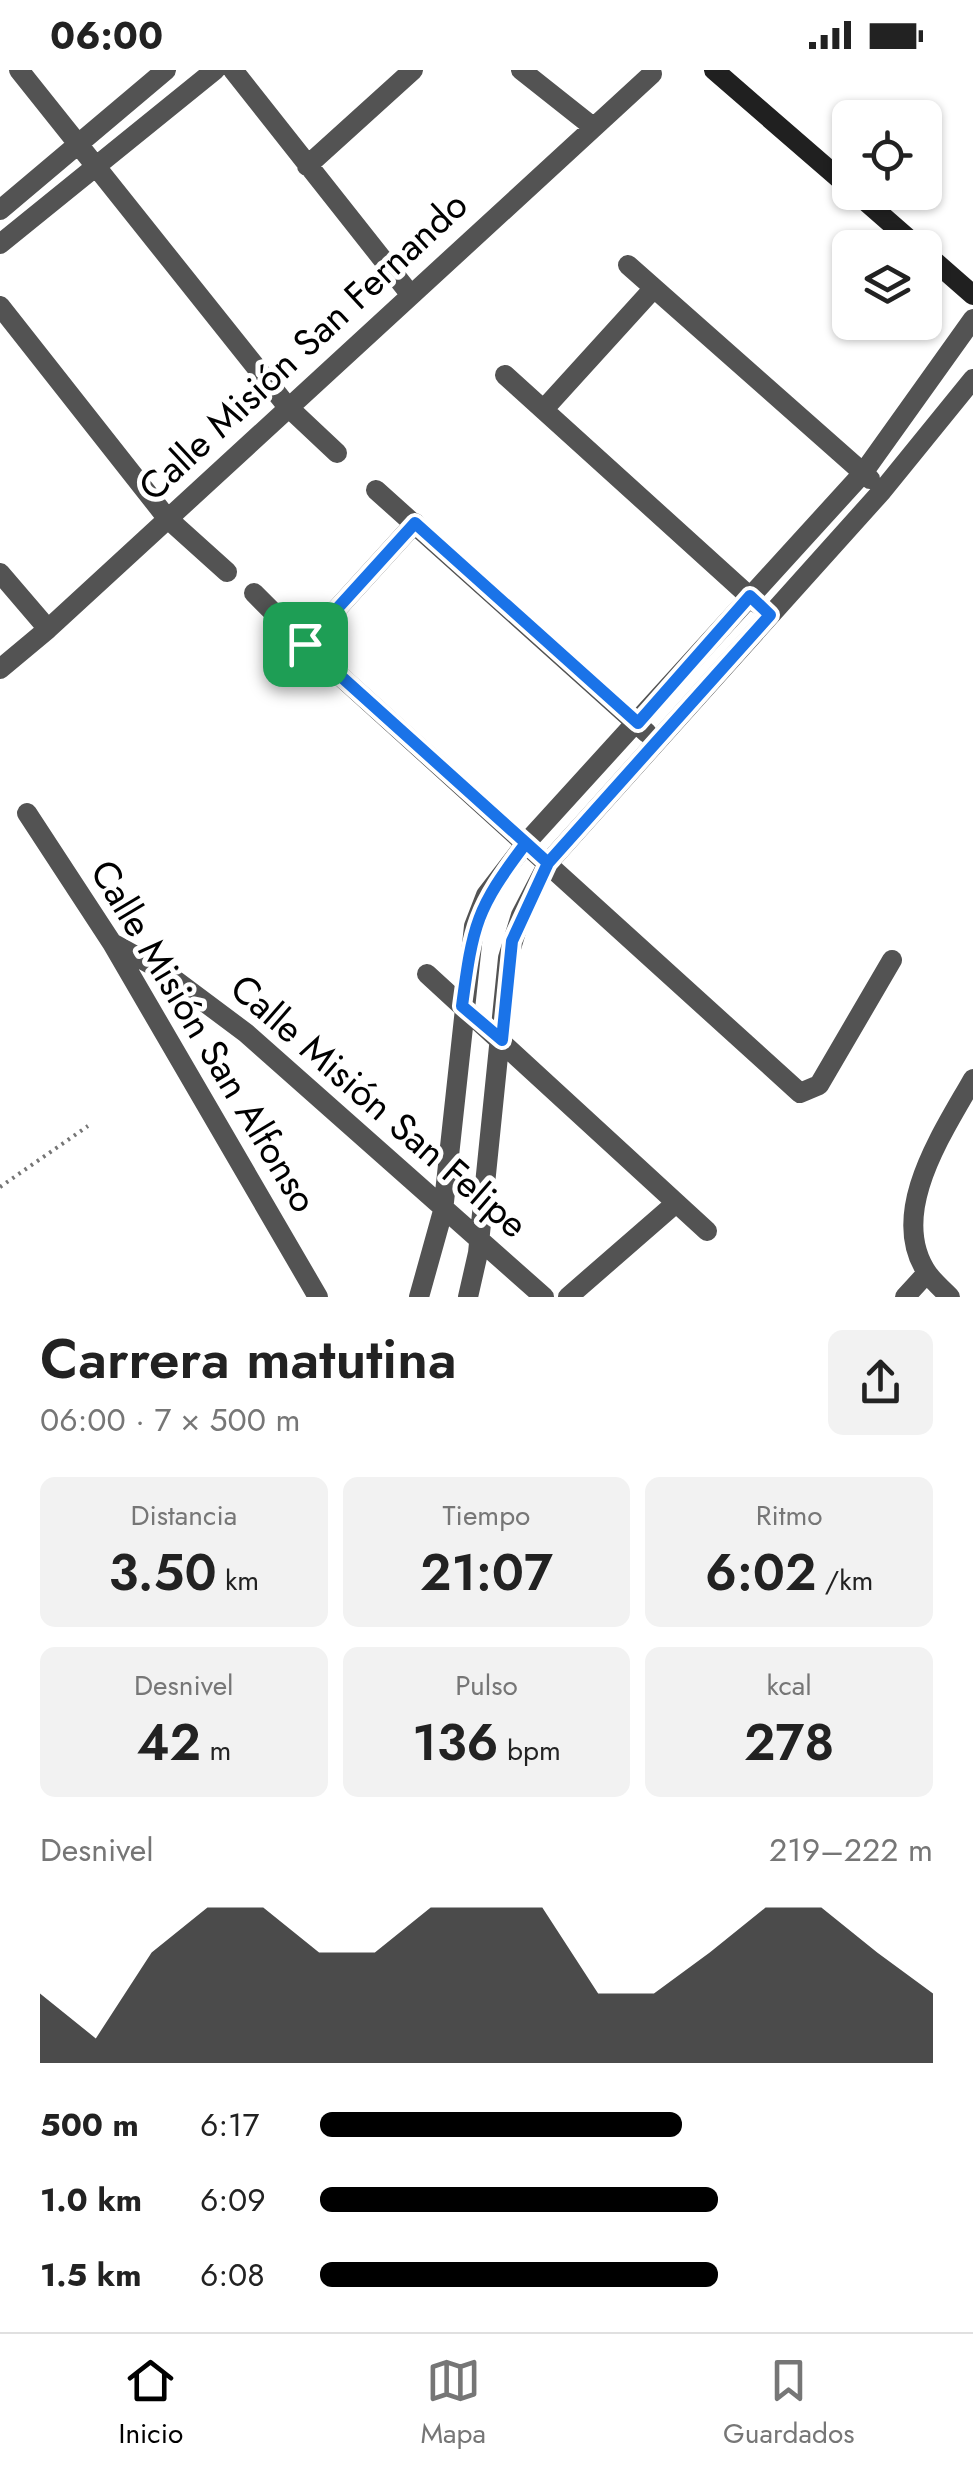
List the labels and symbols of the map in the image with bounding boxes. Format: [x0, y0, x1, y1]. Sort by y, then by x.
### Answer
street label: Calle Misión San Fernando [126, 178, 479, 513]
pin [263, 602, 348, 687]
street label: Calle Misión San Alfonso [77, 849, 332, 1222]
street label: Calle Misión San Felipe [218, 961, 540, 1251]

